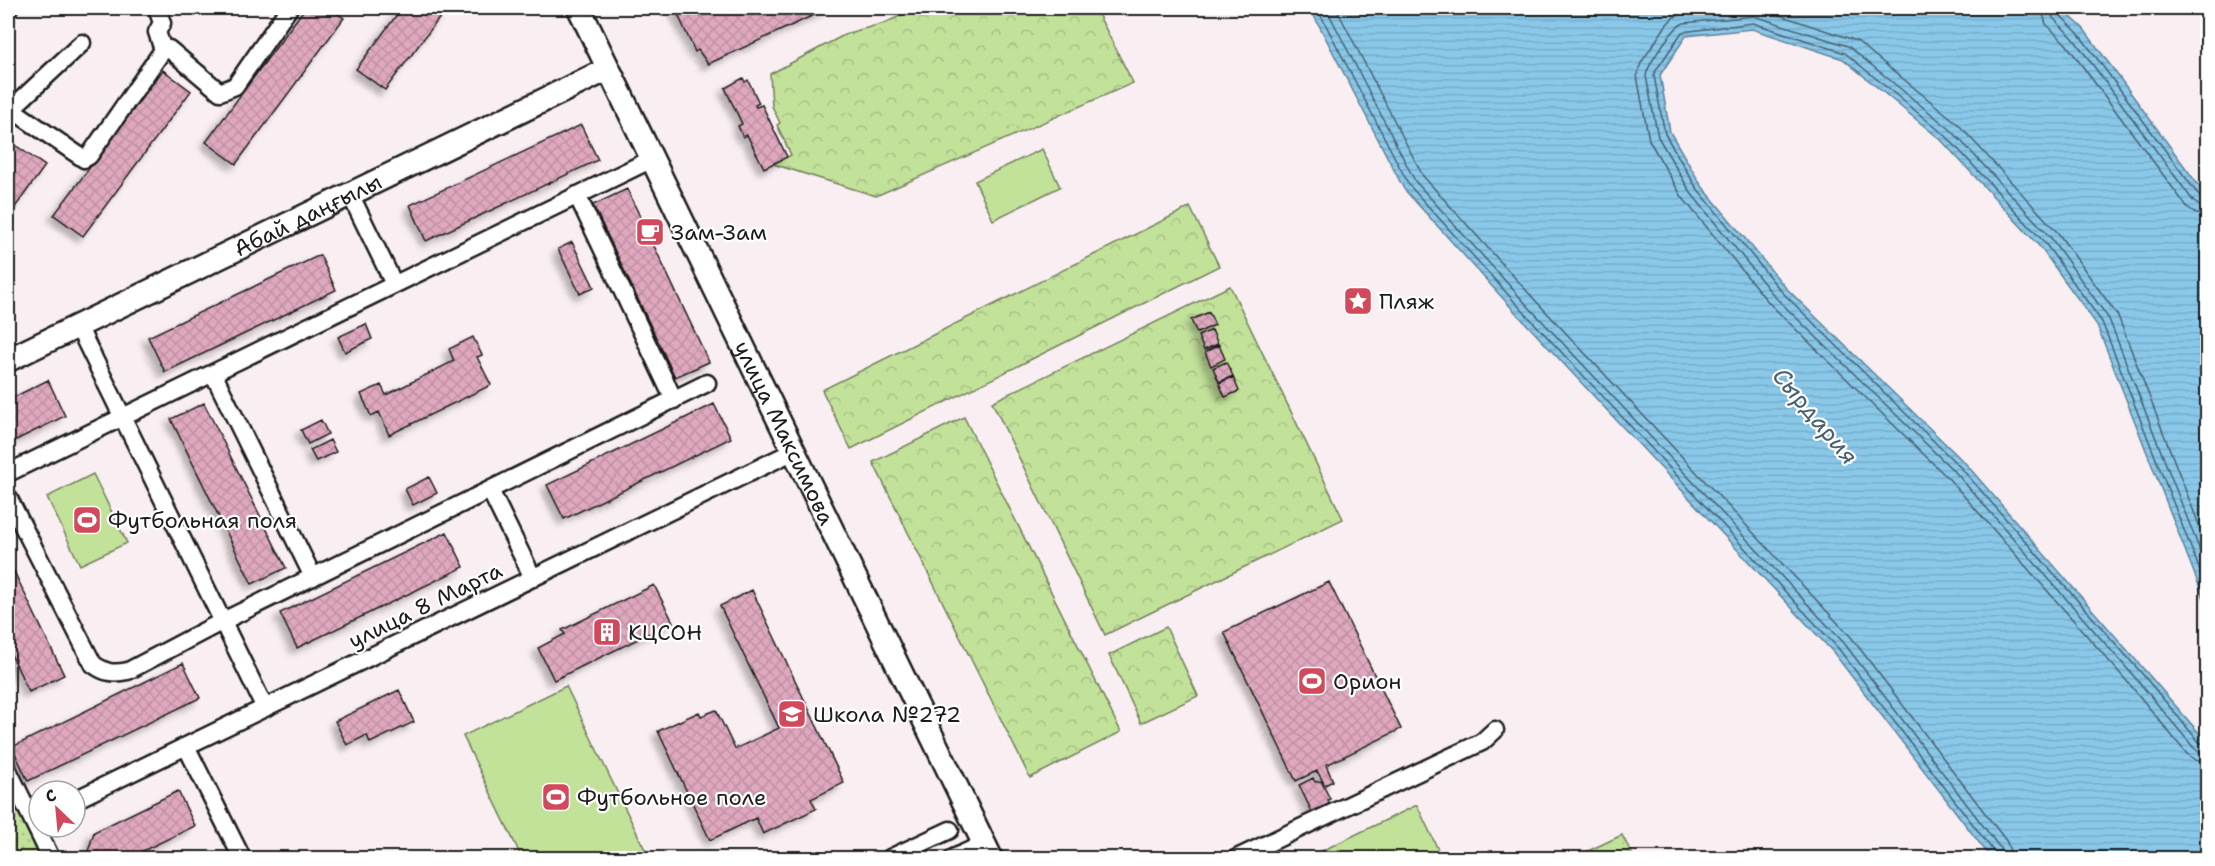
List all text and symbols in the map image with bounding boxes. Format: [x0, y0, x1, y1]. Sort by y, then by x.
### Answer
street label: Абай даңғылы [229, 167, 386, 263]
cafe icon: Зам-Зам [634, 216, 666, 248]
place label: Зам-Зам [671, 218, 767, 247]
place icon: Пляж [1342, 285, 1374, 317]
place label: Пляж [1379, 287, 1435, 316]
street label: улица Максимова [728, 336, 841, 530]
water label: Сырдария [1765, 361, 1865, 471]
sports icon: Футбольная поля [71, 504, 103, 536]
place label: Футбольная поля [108, 506, 297, 535]
street label: улица 8 Марта [344, 556, 507, 655]
building icon: КЦСОН [591, 616, 623, 648]
place label: КЦСОН [628, 618, 702, 647]
sports icon: Орион [1296, 665, 1328, 697]
place label: Орион [1333, 667, 1402, 696]
school or university icon: Школа №272 [776, 698, 808, 730]
place label: Школа №272 [813, 700, 961, 729]
north arrow [27, 779, 87, 839]
sports icon: Футбольное поле [540, 781, 572, 813]
place label: Футбольное поле [577, 783, 766, 812]
text: С [42, 784, 60, 808]

